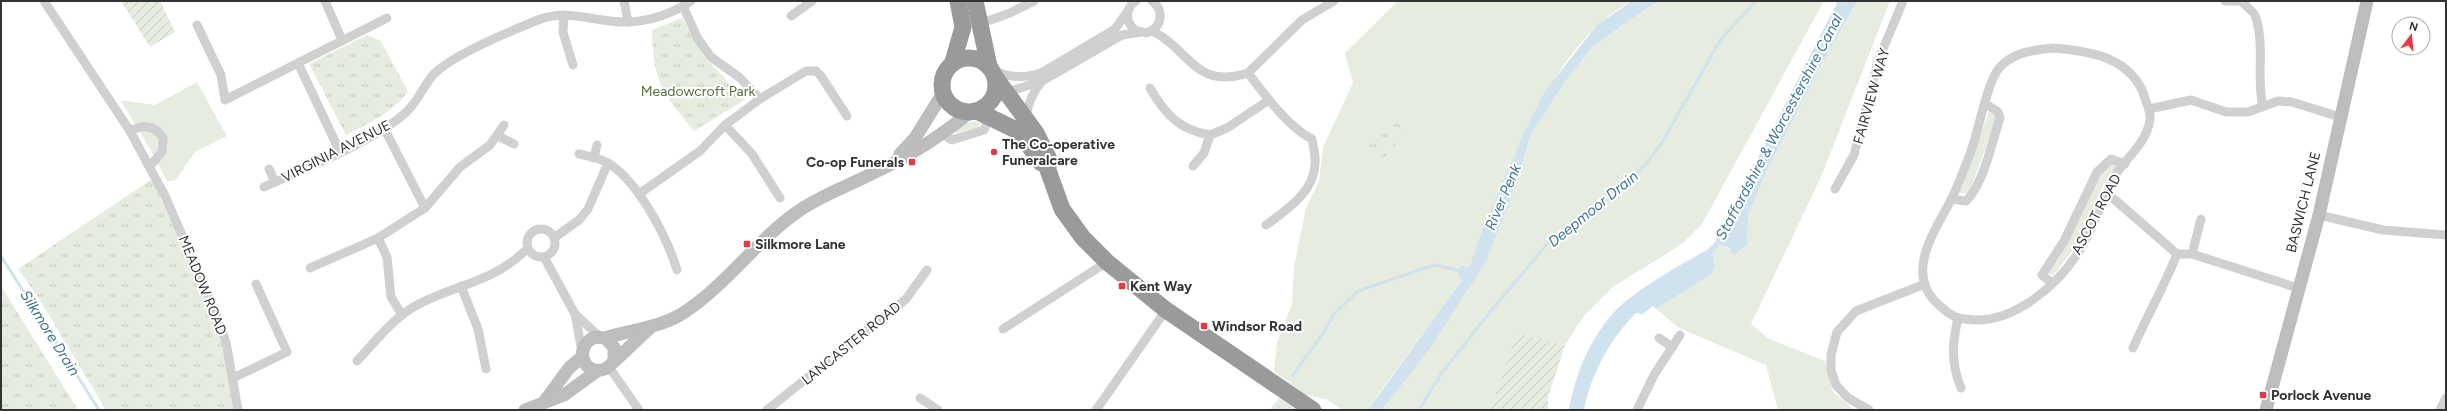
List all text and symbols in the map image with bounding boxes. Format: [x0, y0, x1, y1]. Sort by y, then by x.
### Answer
water label: Staffordshire & Worcestershire Canal [1712, 11, 1847, 243]
north arrow [2391, 16, 2431, 56]
text: N [2408, 19, 2420, 34]
street label: FAIRVIEW WAY [1850, 46, 1893, 146]
park label: Meadowcroft Park [641, 83, 755, 100]
street label: VIRGINIA AVENUE [279, 117, 394, 186]
place label: The Co-operative Funeralcare [1002, 136, 1115, 169]
marker: The Co-operative Funeralcare [989, 147, 999, 157]
street label: BASWICH LANE [2283, 150, 2324, 255]
place label: Co-op Funerals [806, 154, 904, 171]
marker: Co-op Funerals [907, 157, 917, 167]
water label: River Penk [1481, 161, 1525, 233]
water label: Deepmoor Drain [1544, 167, 1642, 251]
street label: ASCOT ROAD [2068, 171, 2125, 257]
street label: MEADOW ROAD [175, 233, 230, 337]
place label: Silkmore Lane [755, 236, 846, 253]
marker: Silkmore Lane [742, 239, 752, 249]
place label: Kent Way [1130, 278, 1193, 295]
marker: Kent Way [1117, 281, 1127, 291]
water label: Silkmore Drain [16, 287, 84, 379]
street label: LANCASTER ROAD [798, 298, 904, 389]
place label: Windsor Road [1212, 318, 1302, 335]
marker: Windsor Road [1199, 321, 1209, 331]
place label: Porlock Avenue [2271, 387, 2371, 404]
marker: Porlock Avenue [2258, 390, 2268, 400]

